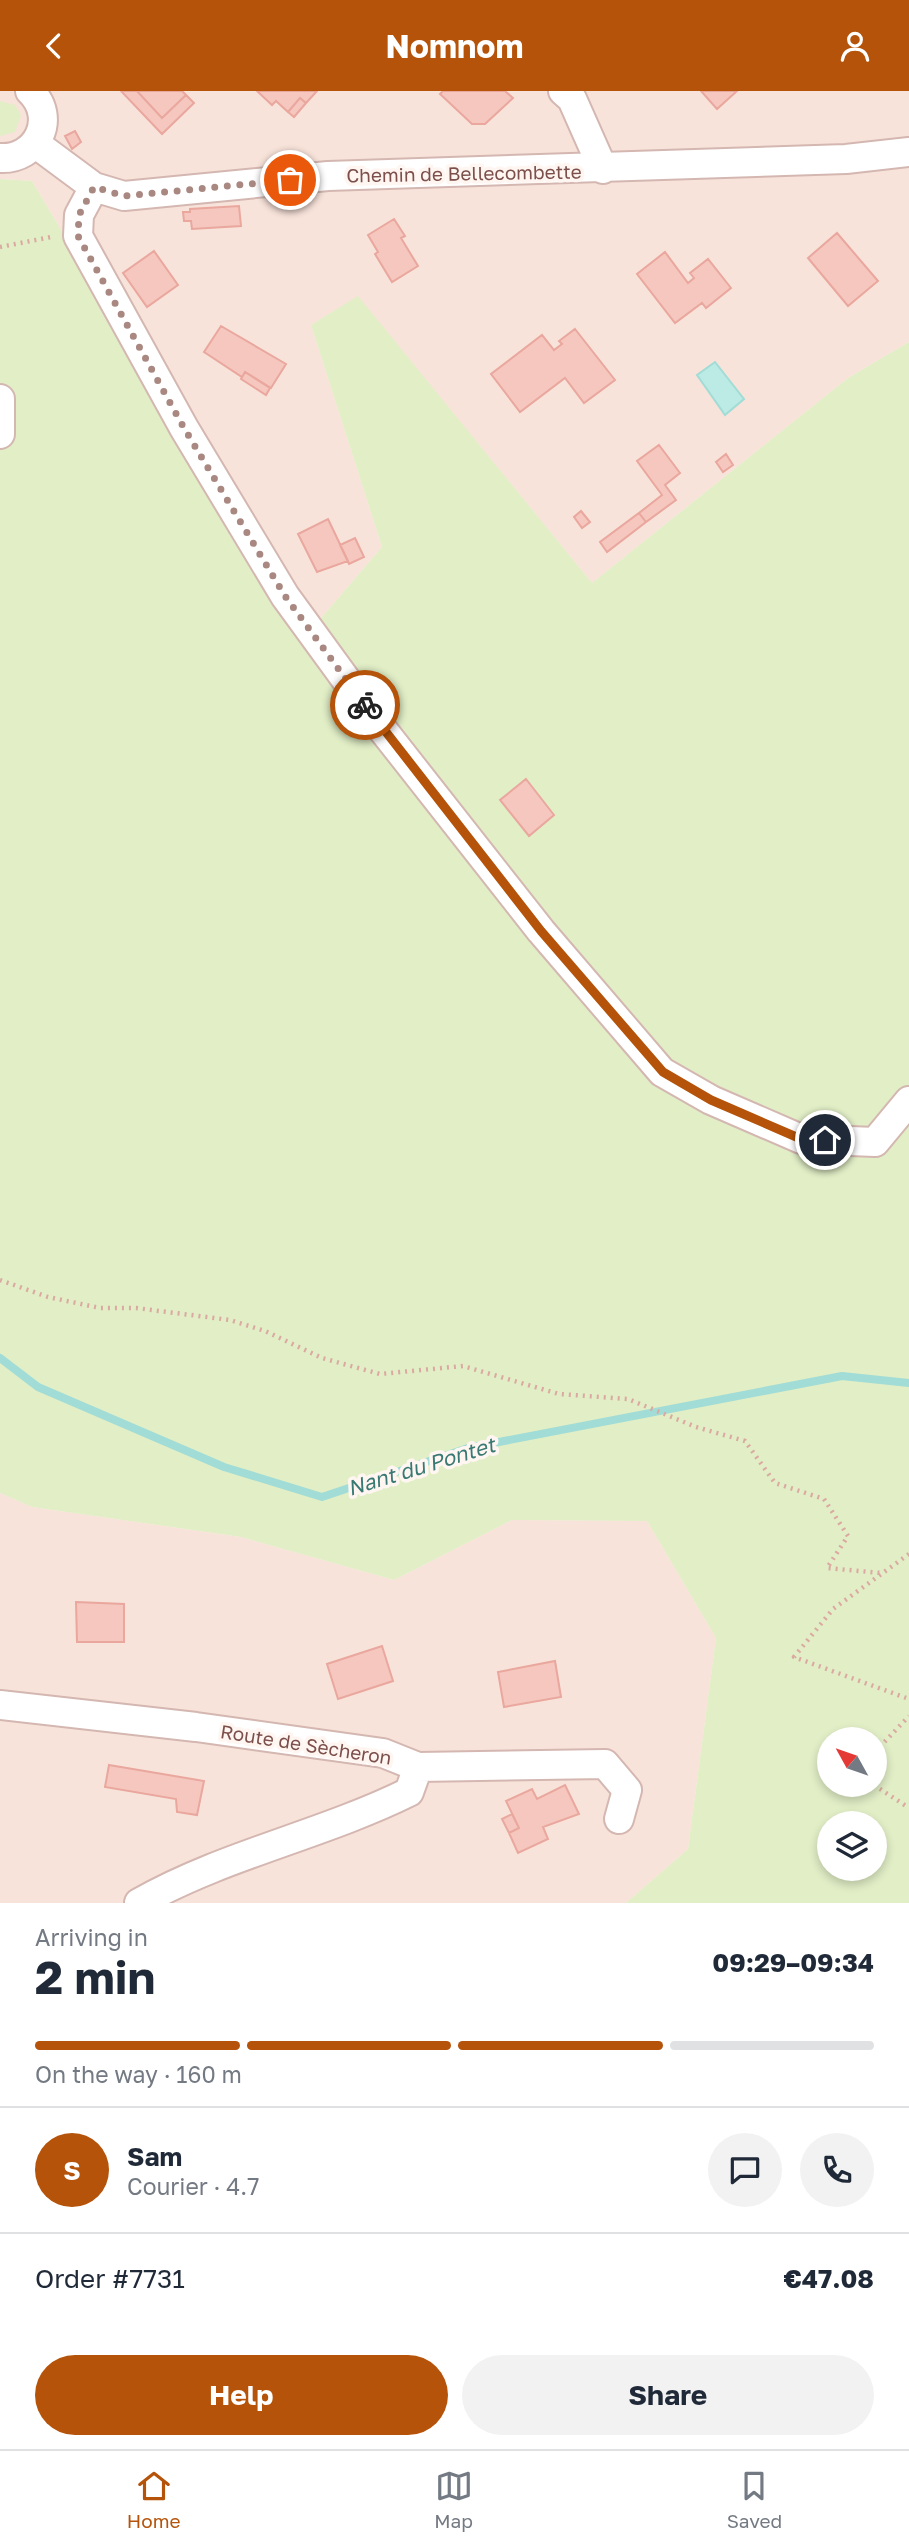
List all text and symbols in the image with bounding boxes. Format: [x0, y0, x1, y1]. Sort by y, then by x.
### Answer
icon: back [35, 27, 73, 65]
text: Nomnom [385, 27, 524, 65]
icon: person [836, 27, 874, 65]
pin [260, 150, 320, 210]
street label: Chemin de Bellecombette [346, 159, 582, 187]
icon: bag [271, 161, 309, 199]
courier [330, 670, 400, 740]
icon: bike [346, 686, 384, 724]
pin [795, 1110, 855, 1170]
icon: home [806, 1121, 844, 1159]
water label: Nant du Pontet [344, 1430, 500, 1501]
street label: Route de Sècheron [219, 1719, 393, 1769]
north arrow [817, 1727, 887, 1797]
map controls [817, 1727, 887, 1881]
button: layers [817, 1811, 887, 1881]
text: Arriving in [35, 1923, 148, 1951]
text: 09:29–09:34 [712, 1947, 874, 1978]
text: 2 min [35, 1949, 155, 2004]
text: On the way · 160 m [35, 2060, 242, 2088]
button: chat [708, 2133, 782, 2207]
button: phone [800, 2133, 874, 2207]
text: Sam [127, 2141, 182, 2172]
text: S [63, 2155, 81, 2186]
text: Courier · 4.7 [127, 2172, 259, 2200]
text: Order #7731 [35, 2263, 185, 2294]
text: €47.08 [783, 2263, 874, 2294]
button: Help [35, 2355, 448, 2435]
button: Share [462, 2355, 874, 2435]
tab: Home [127, 2467, 181, 2532]
tab: Map [434, 2467, 473, 2532]
tab: Saved [727, 2467, 782, 2532]

